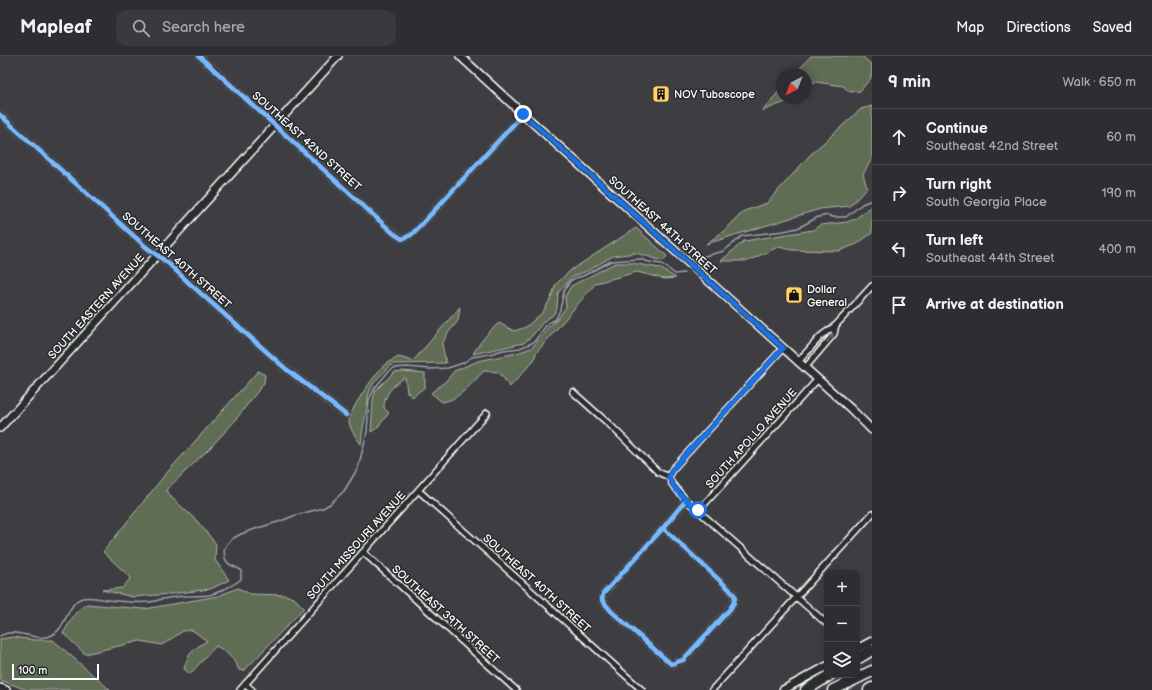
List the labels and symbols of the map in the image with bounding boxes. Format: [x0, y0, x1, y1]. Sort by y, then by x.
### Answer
north arrow [776, 68, 812, 104]
building icon: NOV Tuboscope [651, 84, 671, 104]
place label: NOV Tuboscope [674, 88, 755, 101]
street label: SOUTHEAST 42ND STREET [250, 89, 364, 194]
route end [514, 105, 532, 123]
street label: SOUTHEAST 44TH STREET [606, 174, 720, 277]
street label: SOUTHEAST 40TH STREET [119, 209, 234, 312]
street label: SOUTH EASTERN AVENUE [46, 251, 147, 362]
place label: Dollar General [807, 283, 847, 309]
shop icon: Dollar General [784, 285, 804, 305]
one-way arrow [826, 333, 834, 343]
street label: SOUTH APOLLO AVENUE [703, 386, 800, 491]
street label: SOUTH MISSOURI AVENUE [304, 489, 408, 602]
route start [689, 501, 707, 519]
street label: SOUTHEAST 40TH STREET [480, 532, 593, 635]
street label: SOUTHEAST 39TH STREET [389, 563, 502, 666]
scale bar [12, 662, 99, 681]

